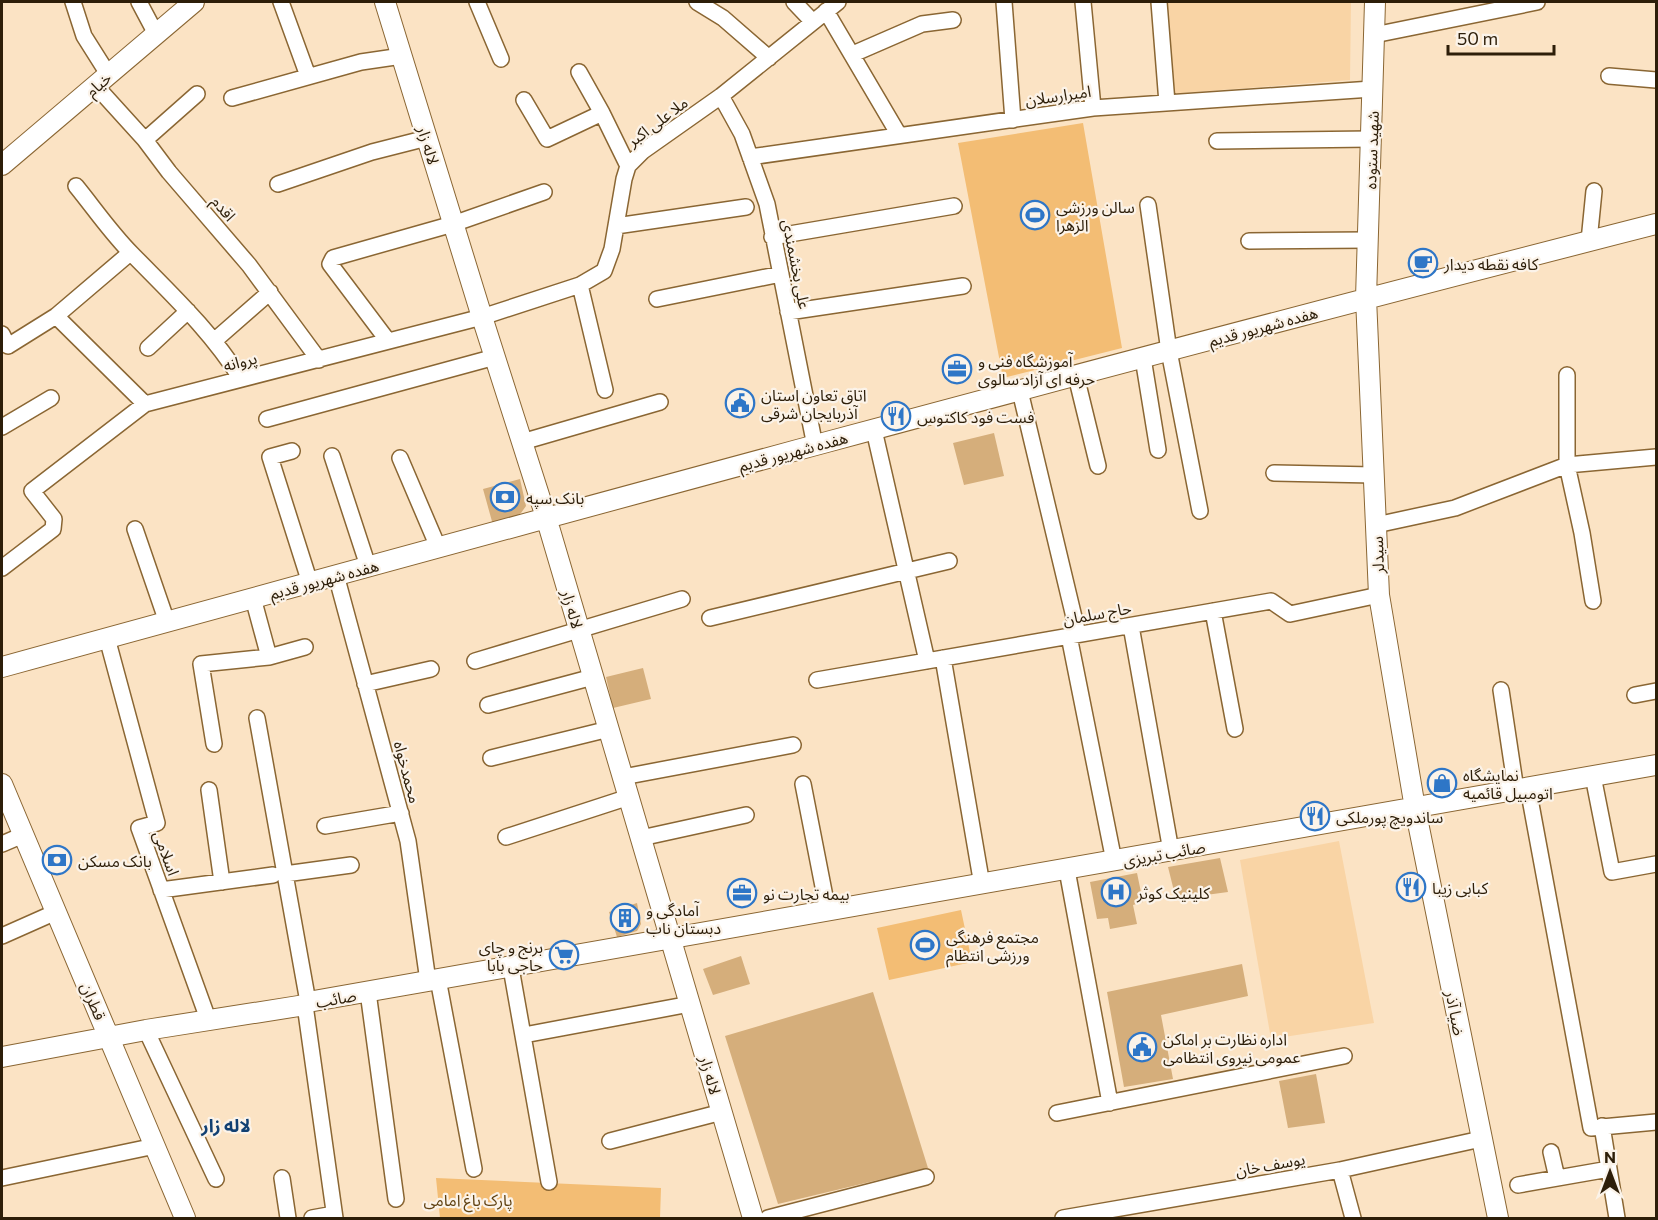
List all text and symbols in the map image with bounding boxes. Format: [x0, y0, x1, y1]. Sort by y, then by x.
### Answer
scale bar [1448, 18, 1554, 56]
text: 50 m [1457, 27, 1498, 49]
street label: خیام [81, 68, 117, 103]
street label: امیرارسلان [1024, 81, 1092, 110]
street label: ملا علی اکبر [622, 92, 692, 151]
street label: شهید ستوده [1360, 110, 1383, 190]
street label: لاله زار [413, 122, 444, 167]
street label: اقدم [205, 191, 240, 227]
place label: سالن ورزشی الزهرا [1056, 197, 1135, 235]
sports icon: سالن ورزشی الزهرا [1019, 199, 1051, 231]
street label: علی بخشمندی [778, 217, 815, 311]
cafe icon: کافه نقطه دیدار [1407, 247, 1439, 279]
place label: کافه نقطه دیدار [1443, 254, 1539, 274]
street label: هفده شهریور قدیم [1206, 302, 1321, 354]
street label: پروانه [221, 348, 259, 376]
place label: آموزشگاه فنی و حرفه ای آزاد سالوی [978, 351, 1095, 389]
office icon: آموزشگاه فنی و حرفه ای آزاد سالوی [941, 353, 973, 385]
place label: اتاق تعاون استان آذربایجان شرقی [761, 385, 867, 423]
public building icon: اتاق تعاون استان آذربایجان شرقی [724, 387, 756, 419]
restaurant icon: فست فود کاکتوس [880, 400, 912, 432]
place label: فست فود کاکتوس [917, 407, 1034, 427]
street label: هفده شهریور قدیم [736, 427, 851, 479]
bank icon: بانک سپه [489, 481, 521, 513]
place label: بانک سپه [526, 488, 584, 509]
street label: سیدلر [1367, 536, 1388, 575]
street label: هفده شهریور قدیم [267, 555, 382, 607]
street label: لاله زار [557, 586, 588, 631]
street label: حاج سلمان [1061, 598, 1134, 632]
street label: محمدخواه [390, 739, 425, 805]
place label: نمایشگاه اتومبیل قائمیه [1463, 765, 1553, 803]
shop icon: نمایشگاه اتومبیل قائمیه [1426, 767, 1458, 799]
restaurant icon: ساندویچ پورملکی [1299, 800, 1331, 832]
place label: ساندویچ پورملکی [1336, 807, 1443, 830]
street label: اسلامی [149, 828, 184, 878]
street label: صائب تبریزی [1121, 836, 1207, 871]
bank icon: بانک مسکن [41, 844, 73, 876]
place label: بانک مسکن [78, 851, 152, 871]
restaurant icon: کبابی زیبا [1395, 871, 1427, 903]
hospital icon: کلینیک کوثر [1100, 876, 1132, 908]
office icon: بیمه تجارت نو [726, 877, 758, 909]
place label: کبابی زیبا [1432, 878, 1489, 898]
place label: کلینیک کوثر [1136, 883, 1210, 903]
place label: بیمه تجارت نو [763, 884, 850, 904]
place label: آمادگی و دبستان ناب [646, 900, 721, 938]
building icon: آمادگی و دبستان ناب [609, 902, 641, 934]
place label: مجتمع فرهنگی ورزشی انتظام [946, 927, 1039, 968]
sports icon: مجتمع فرهنگی ورزشی انتظام [909, 929, 941, 961]
place label: برنج و چای حاجی بابا [479, 937, 543, 975]
supermarket icon: برنج و چای حاجی بابا [548, 939, 580, 971]
street label: قطران [77, 979, 110, 1023]
street label: صائب [314, 985, 358, 1011]
street label: ضیا آذر [1441, 988, 1470, 1037]
place label: اداره نظارت بر اماکن عمومی نیروی انتظامی [1163, 1029, 1300, 1067]
public building icon: اداره نظارت بر اماکن عمومی نیروی انتظامی [1126, 1031, 1158, 1063]
street label: لاله زار [695, 1052, 726, 1097]
district label: لاله زار [200, 1114, 251, 1137]
north arrow [1580, 1142, 1640, 1202]
text: N [1604, 1147, 1616, 1166]
street label: یوسف خان [1234, 1149, 1307, 1180]
park label: پارک باغ امامی [424, 1190, 512, 1213]

